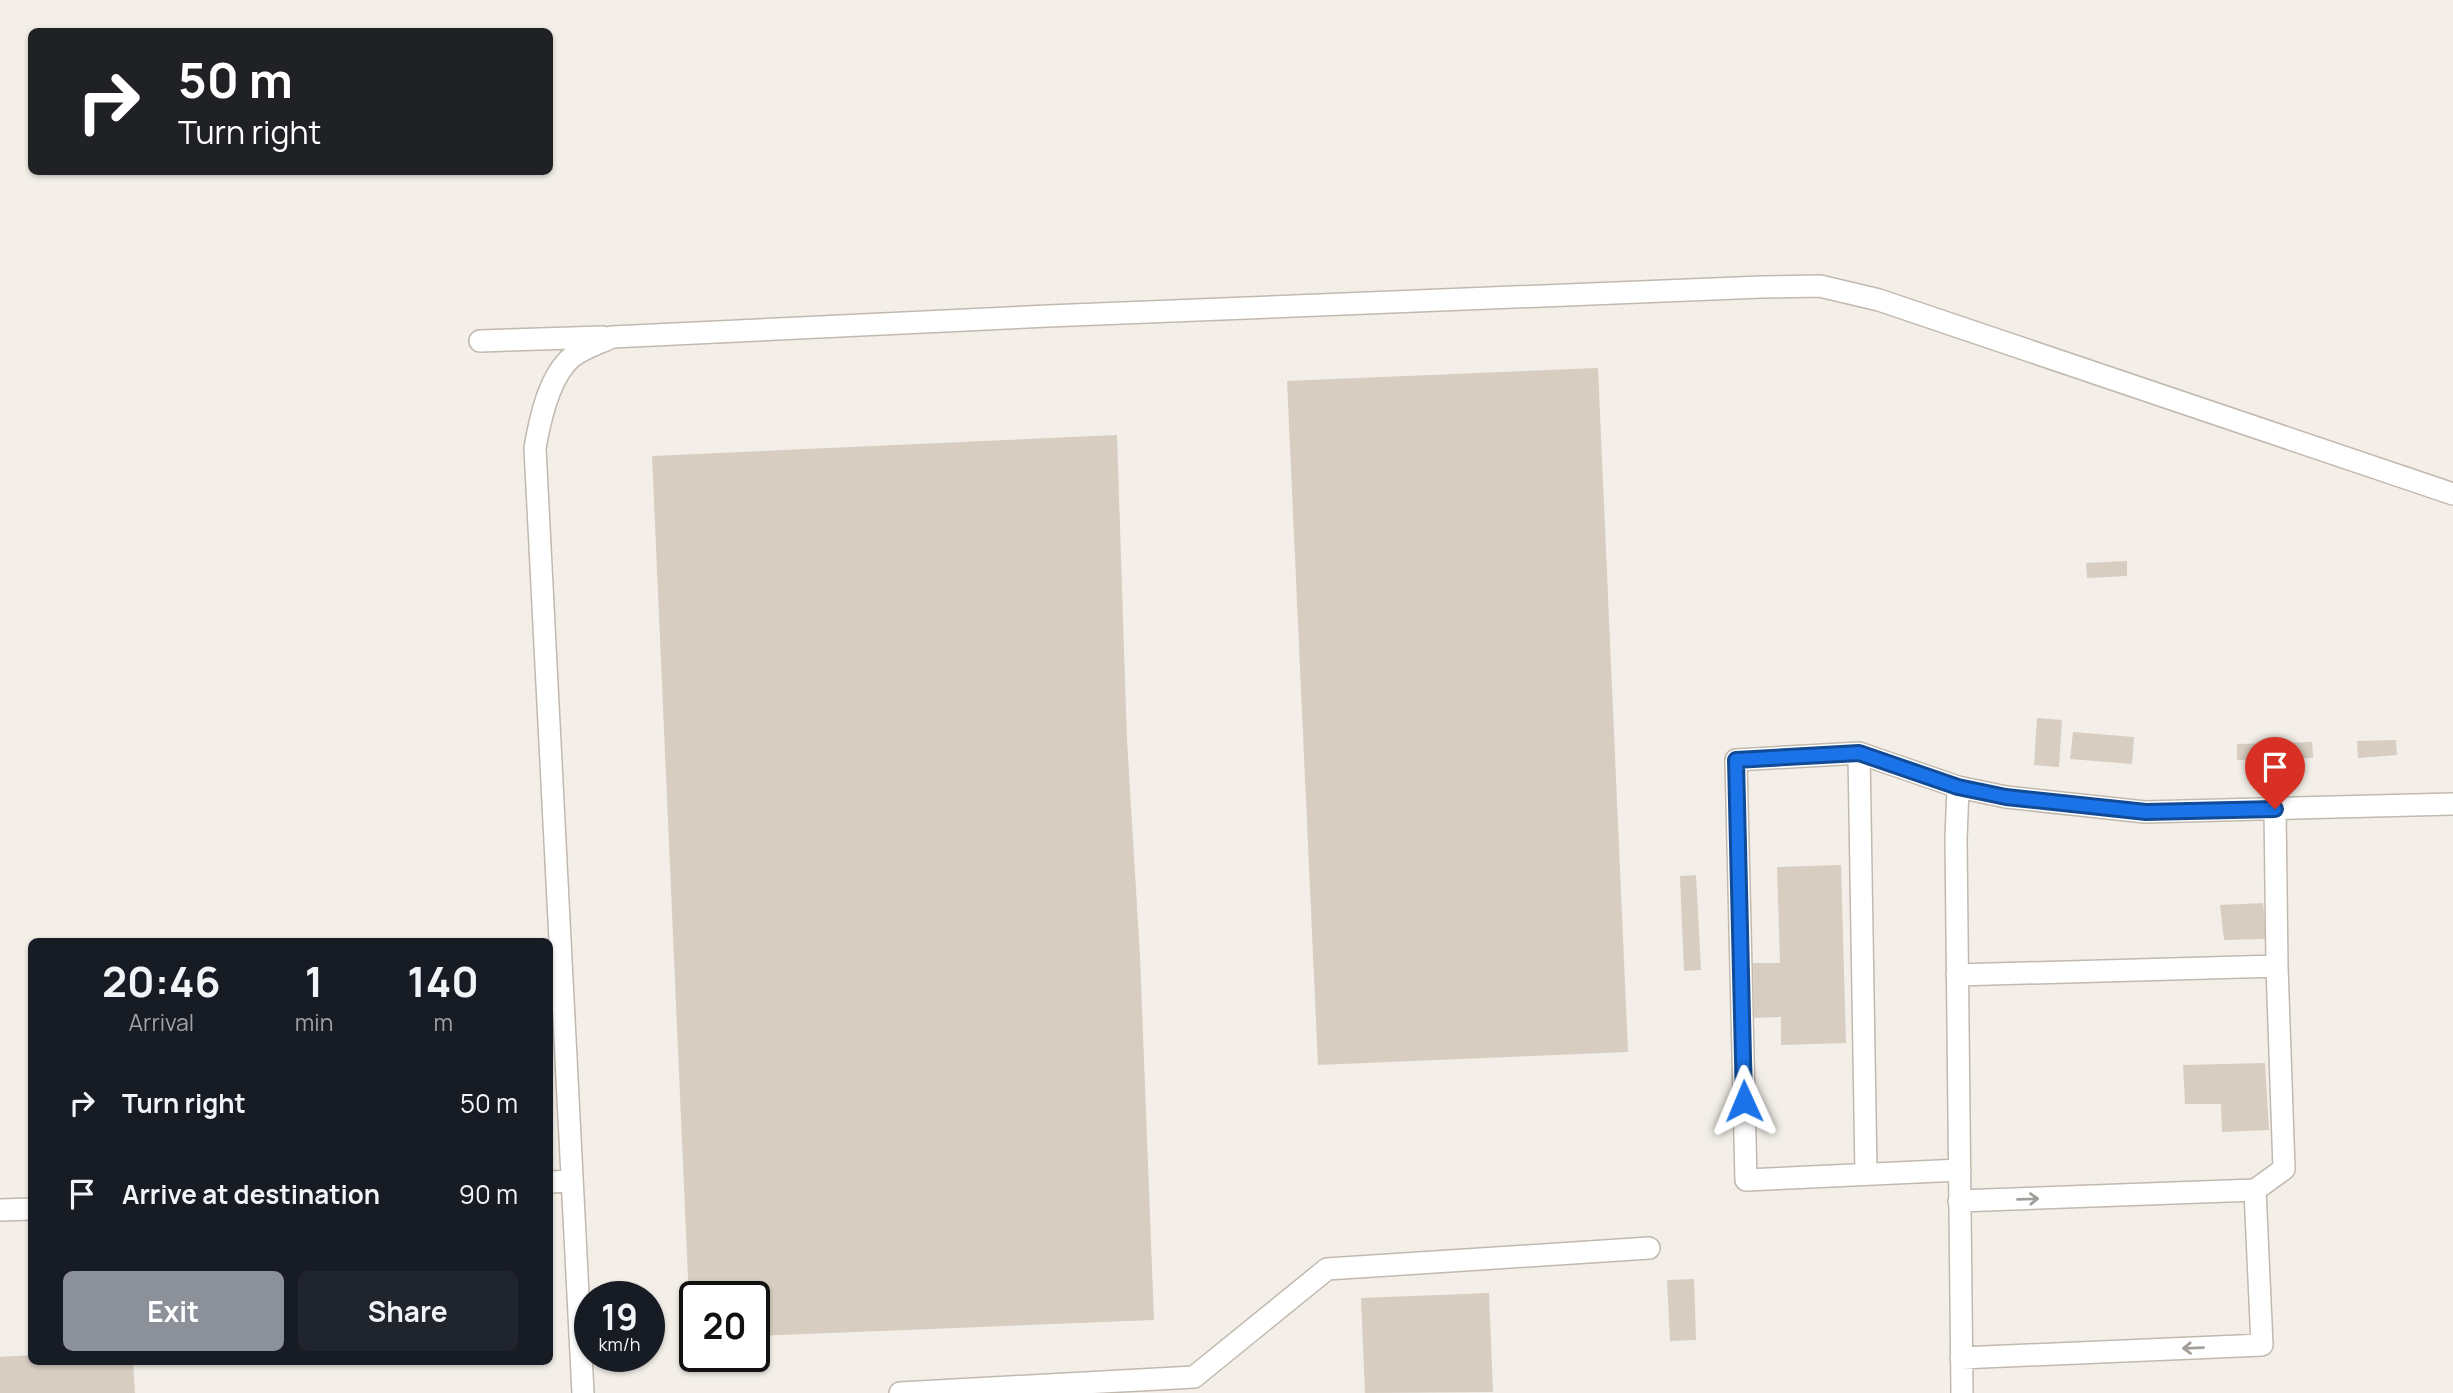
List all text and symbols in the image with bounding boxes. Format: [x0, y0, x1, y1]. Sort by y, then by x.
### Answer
text: 50 m [178, 46, 293, 113]
icon: right [63, 56, 154, 147]
text: Turn right [178, 110, 321, 154]
pin [2245, 737, 2305, 809]
icon: arrive [2256, 748, 2294, 786]
text: 20:46 [102, 952, 221, 1010]
text: 1 [305, 952, 323, 1010]
text: 140 [407, 952, 479, 1010]
text: Arrival [129, 1006, 194, 1038]
text: min [295, 1006, 333, 1038]
text: m [433, 1006, 453, 1038]
position arrow [1707, 1064, 1781, 1138]
icon: right [63, 1084, 101, 1122]
text: Turn right [122, 1085, 246, 1121]
text: 50 m [460, 1085, 518, 1121]
icon: arrive [63, 1175, 101, 1213]
text: Arrive at destination [122, 1176, 380, 1212]
text: 90 m [459, 1176, 518, 1212]
one-way arrow [2016, 1192, 2039, 1205]
button: Exit [63, 1271, 284, 1351]
button: Share [298, 1271, 518, 1351]
speed limit sign: 20 [679, 1281, 770, 1372]
text: 19 [601, 1293, 638, 1341]
text: km/h [599, 1332, 640, 1356]
one-way arrow [2182, 1341, 2205, 1354]

